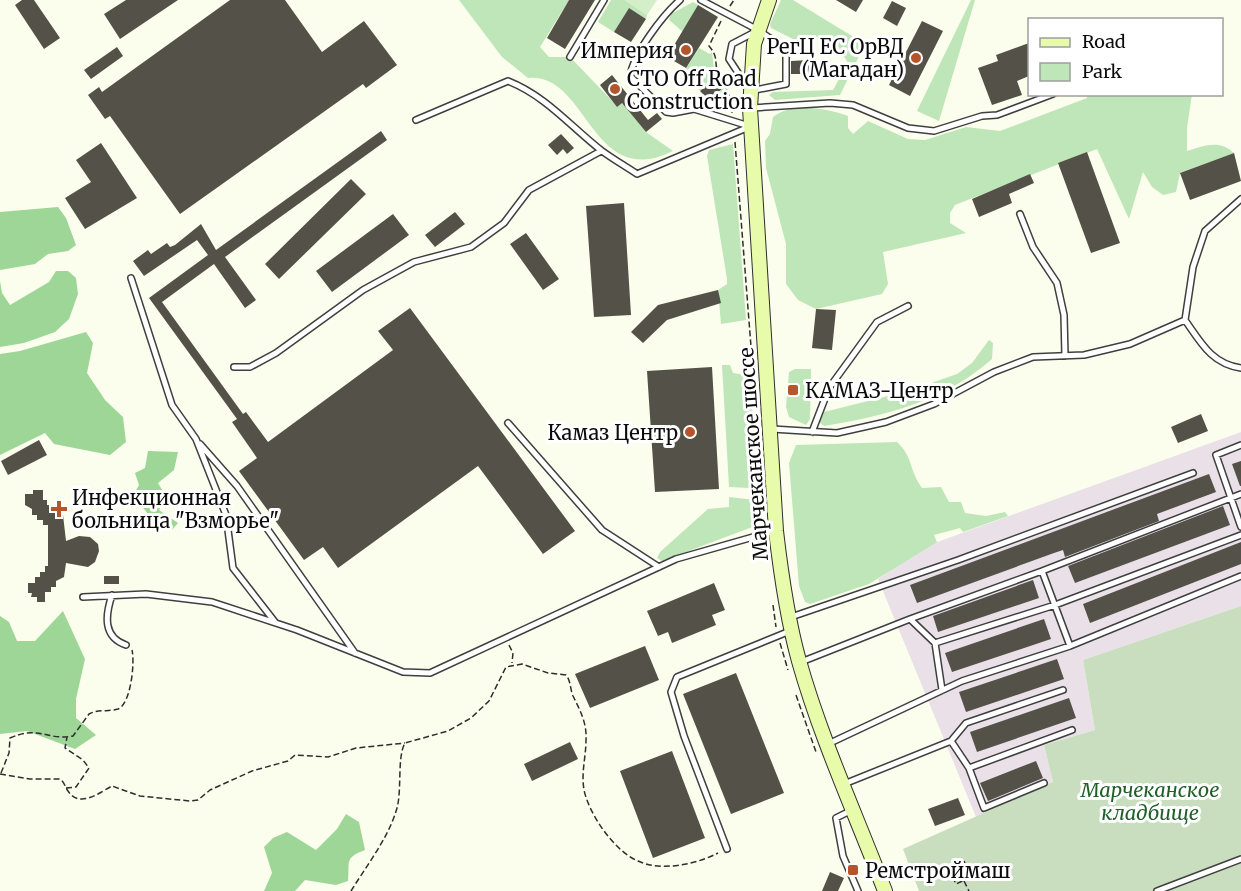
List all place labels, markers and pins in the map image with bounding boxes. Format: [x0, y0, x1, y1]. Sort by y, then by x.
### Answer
place label: РегЦ ЕС ОрВД (Магадан) [766, 34, 904, 82]
place label: Империя [580, 38, 674, 63]
marker: Империя [679, 43, 693, 57]
marker: РегЦ ЕС ОрВД (Магадан) [909, 51, 923, 65]
place label: СТО Off Road Construction [627, 66, 757, 114]
marker: СТО Off Road Construction [608, 82, 622, 96]
place label: КАМАЗ-Центр [805, 378, 954, 403]
marker: КАМАЗ-Центр [786, 383, 800, 397]
place label: Камаз Центр [547, 420, 678, 445]
marker: Камаз Центр [683, 425, 697, 439]
place label: Инфекционная больница "Взморье" [72, 485, 279, 533]
marker: Инфекционная больница "Взморье" [50, 500, 68, 518]
place label: Ремстроймаш [865, 858, 1010, 883]
marker: Ремстроймаш [846, 863, 860, 877]

